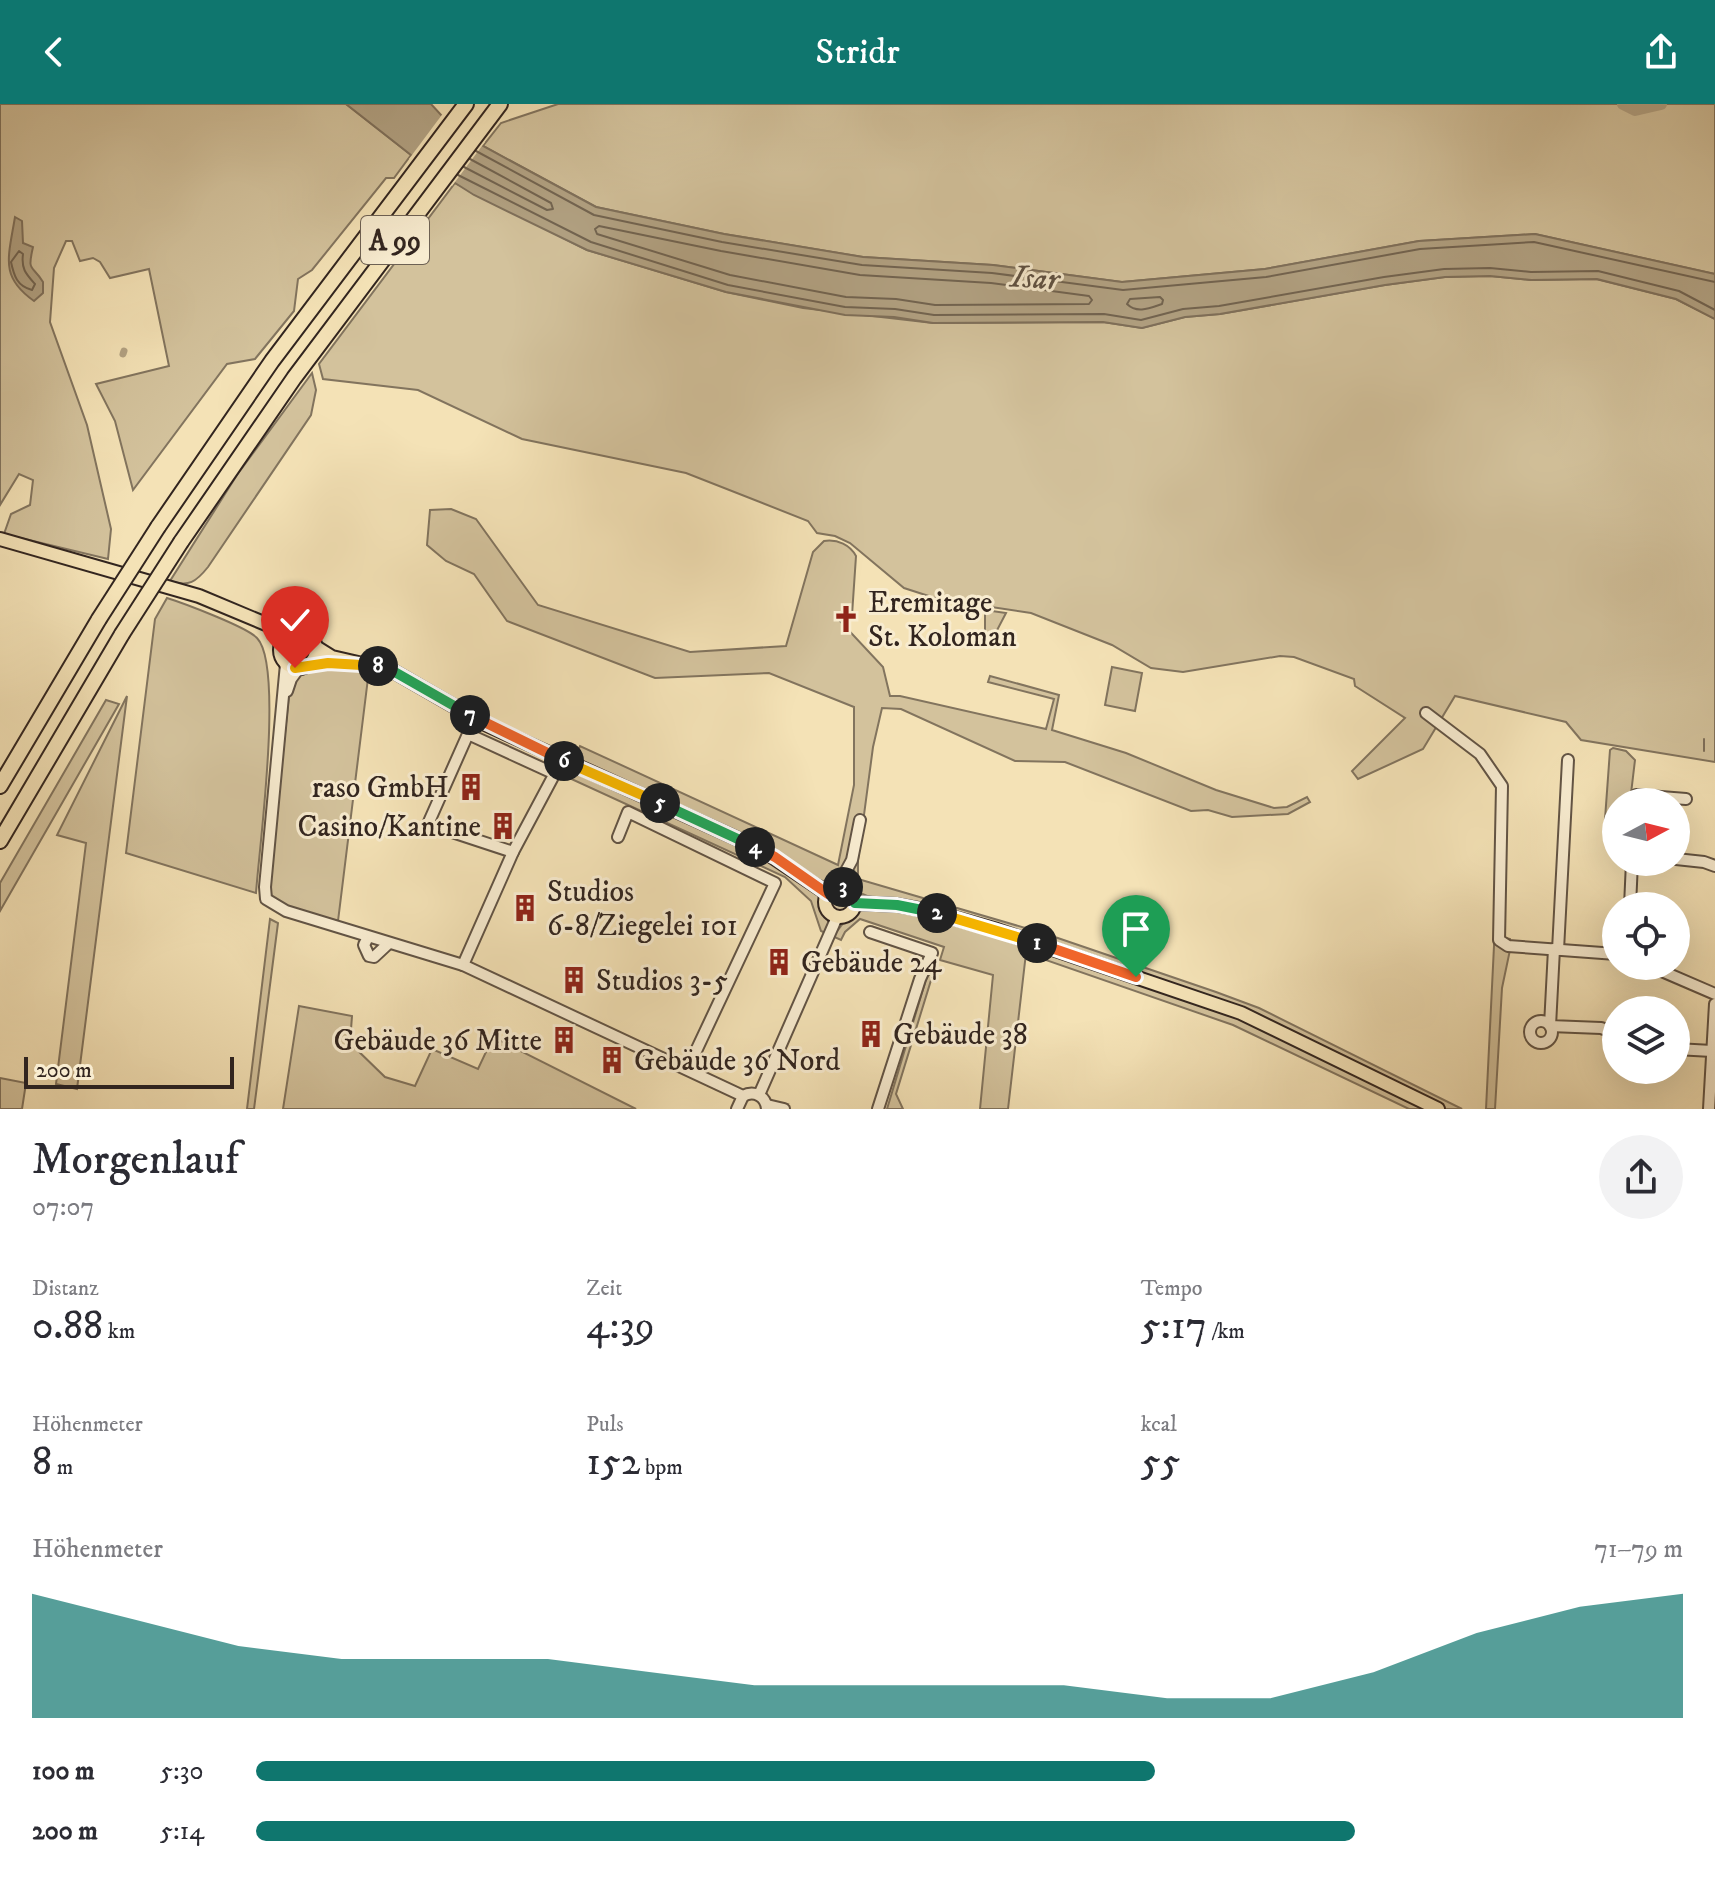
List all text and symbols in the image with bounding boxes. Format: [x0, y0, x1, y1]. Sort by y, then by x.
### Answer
icon: back [32, 30, 76, 74]
text: Stridr [815, 30, 900, 75]
icon: share [1639, 30, 1683, 74]
road number: A 99 [361, 216, 429, 264]
water label: Isar [1008, 257, 1063, 301]
place label: Eremitage St. Koloman [868, 585, 1017, 656]
pin [261, 586, 329, 668]
icon: check [273, 598, 317, 642]
church icon: Eremitage St. Koloman [831, 604, 861, 634]
pin: 8 [358, 646, 398, 686]
text: 8 [372, 652, 384, 679]
pin: 7 [450, 695, 490, 735]
text: 7 [464, 701, 476, 728]
pin: 6 [544, 741, 584, 781]
text: 6 [558, 747, 570, 774]
place label: raso GmbH [312, 770, 449, 807]
building icon: raso GmbH [456, 772, 486, 802]
pin: 5 [640, 783, 680, 823]
north arrow [1602, 788, 1690, 876]
map controls [1602, 788, 1690, 1084]
text: 5 [655, 789, 665, 816]
place label: Casino/Kantine [298, 809, 481, 846]
building icon: Casino/Kantine [488, 811, 518, 841]
pin: 4 [735, 827, 775, 867]
text: 4 [749, 833, 761, 860]
pin: 3 [823, 867, 863, 907]
text: 3 [839, 873, 847, 900]
place label: Studios 6-8/Ziegelei 101 [547, 874, 738, 945]
button: locate [1602, 892, 1690, 980]
building icon: Studios 6-8/Ziegelei 101 [510, 893, 540, 923]
pin: 2 [917, 893, 957, 933]
pin [1102, 895, 1170, 977]
text: 2 [932, 899, 942, 926]
icon: arrive [1114, 907, 1158, 951]
pin: 1 [1017, 923, 1057, 963]
text: 1 [1033, 929, 1041, 956]
place label: Gebäude 24 [801, 945, 942, 982]
building icon: Gebäude 24 [764, 947, 794, 977]
place label: Studios 3-5 [596, 963, 728, 1000]
building icon: Studios 3-5 [559, 965, 589, 995]
button: layers [1602, 996, 1690, 1084]
place label: Gebäude 38 [893, 1017, 1028, 1054]
building icon: Gebäude 38 [856, 1019, 886, 1049]
place label: Gebäude 36 Mitte [334, 1023, 542, 1060]
building icon: Gebäude 36 Mitte [549, 1025, 579, 1055]
place label: Gebäude 36 Nord [634, 1043, 840, 1080]
building icon: Gebäude 36 Nord [597, 1045, 627, 1075]
scale bar [24, 1053, 234, 1089]
text: 200 m [36, 1057, 92, 1084]
text: Morgenlauf [32, 1133, 239, 1188]
button: share [1599, 1135, 1683, 1219]
text: 07:07 [32, 1191, 94, 1224]
text: Distanz [32, 1275, 99, 1302]
text: Zeit [586, 1275, 622, 1302]
text: Tempo [1141, 1275, 1202, 1302]
text: 0.88 [32, 1302, 103, 1352]
text: 4:39 [586, 1302, 655, 1352]
text: 5:17 [1141, 1302, 1207, 1352]
text: km [103, 1318, 135, 1345]
text: /km [1207, 1318, 1245, 1345]
text: Höhenmeter [32, 1411, 143, 1438]
text: Puls [586, 1411, 624, 1438]
text: kcal [1141, 1411, 1177, 1438]
text: 8 [32, 1438, 52, 1488]
text: 152 [586, 1438, 640, 1488]
text: 55 [1141, 1438, 1180, 1488]
text: m [52, 1454, 73, 1481]
text: bpm [640, 1454, 683, 1481]
text: Höhenmeter [32, 1533, 163, 1566]
text: 71–79 m [1594, 1533, 1683, 1566]
text: 100 m [32, 1755, 95, 1788]
text: 5:30 [160, 1755, 203, 1788]
text: 200 m [32, 1815, 98, 1848]
text: 5:14 [160, 1815, 204, 1848]

